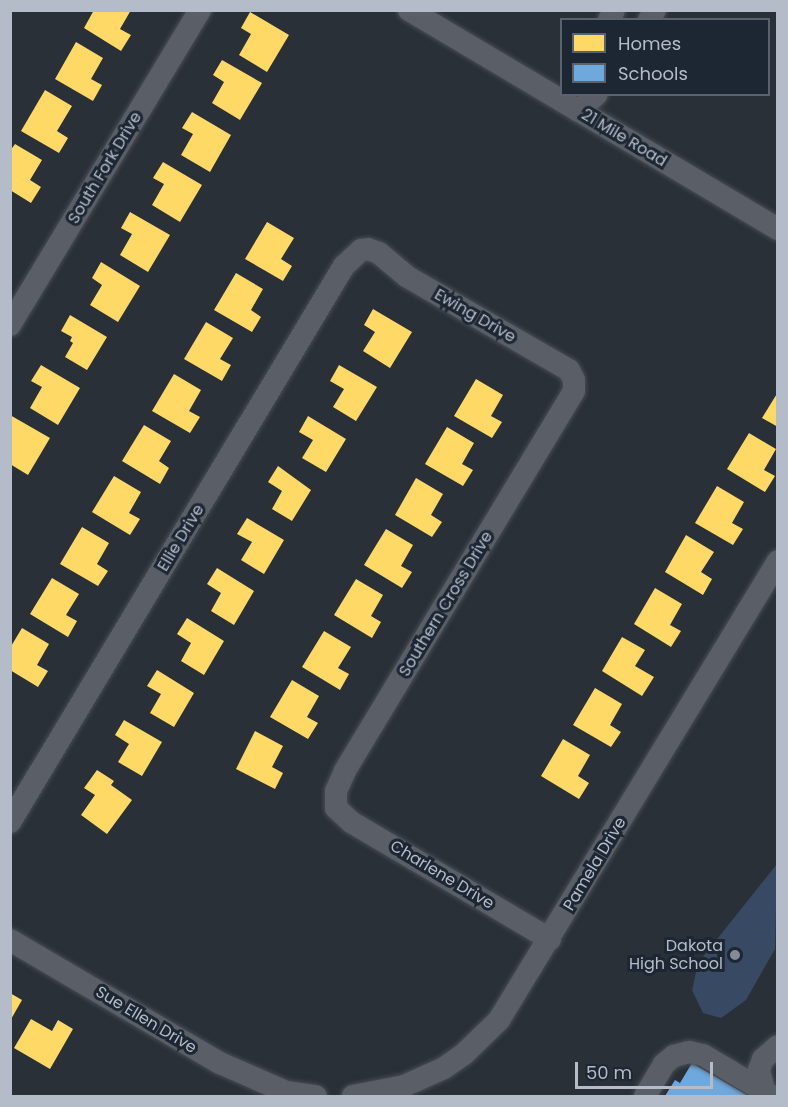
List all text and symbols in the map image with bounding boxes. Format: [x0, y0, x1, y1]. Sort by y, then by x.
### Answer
legend [560, 18, 770, 96]
text: Homes [618, 31, 681, 56]
text: Schools [618, 61, 688, 86]
street label: 21 Mile Road [578, 105, 670, 171]
street label: South Fork Drive [64, 109, 146, 227]
street label: Ewing Drive [431, 285, 519, 347]
street label: Ellie Drive [154, 501, 208, 575]
street label: Southern Cross Drive [395, 528, 497, 680]
street label: Pamela Drive [560, 814, 630, 914]
street label: Charlene Drive [387, 836, 497, 914]
place label: Dakota High School [629, 936, 723, 974]
marker: Dakota High School [728, 948, 742, 962]
street label: Sue Ellen Drive [92, 982, 200, 1058]
scale bar [578, 1050, 716, 1088]
text: 50 m [586, 1060, 632, 1085]

